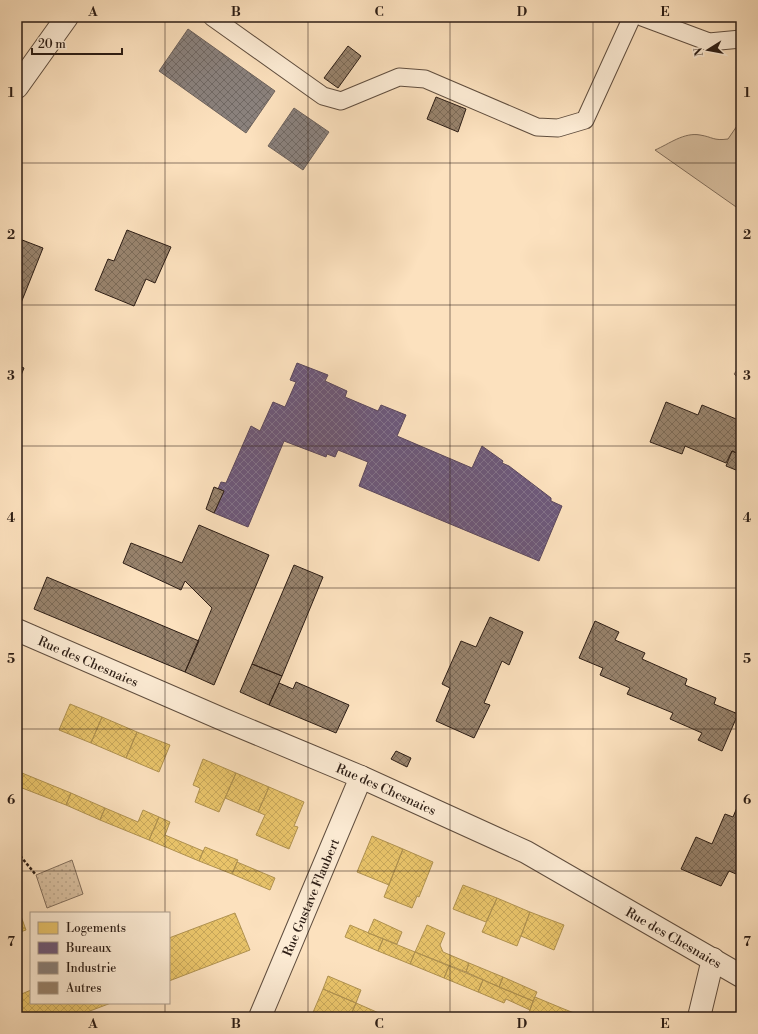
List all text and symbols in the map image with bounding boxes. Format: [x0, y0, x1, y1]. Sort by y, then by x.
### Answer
text: A [87, 4, 98, 20]
text: B [231, 4, 241, 20]
text: C [374, 4, 384, 20]
text: D [517, 4, 527, 20]
text: E [660, 4, 670, 20]
scale bar [32, 30, 122, 56]
north arrow [688, 30, 728, 70]
text: 20 m [38, 37, 66, 52]
text: N [691, 46, 707, 57]
text: 1 [8, 85, 15, 101]
text: 1 [744, 85, 751, 101]
text: 2 [7, 227, 15, 243]
text: 2 [743, 227, 751, 243]
text: 3 [7, 368, 15, 384]
text: 3 [743, 368, 751, 384]
text: 4 [7, 510, 16, 526]
text: 4 [743, 510, 752, 526]
street label: Rue des Chesnaies [35, 633, 141, 691]
text: 5 [7, 651, 15, 667]
text: 5 [743, 651, 751, 667]
street label: Rue des Chesnaies [333, 761, 439, 819]
text: 6 [7, 792, 15, 808]
text: 6 [743, 792, 751, 808]
street label: Rue Gustave Flaubert [279, 836, 343, 959]
street label: Rue des Chesnaies [623, 904, 724, 972]
legend [30, 912, 170, 1004]
text: Logements [66, 921, 126, 936]
text: 7 [7, 934, 15, 950]
text: 7 [743, 934, 751, 950]
text: Bureaux [65, 941, 112, 956]
text: Industrie [66, 961, 116, 976]
text: Autres [65, 981, 102, 996]
text: A [87, 1016, 98, 1032]
text: B [231, 1016, 241, 1032]
text: C [374, 1016, 384, 1032]
text: D [517, 1016, 527, 1032]
text: E [660, 1016, 670, 1032]

